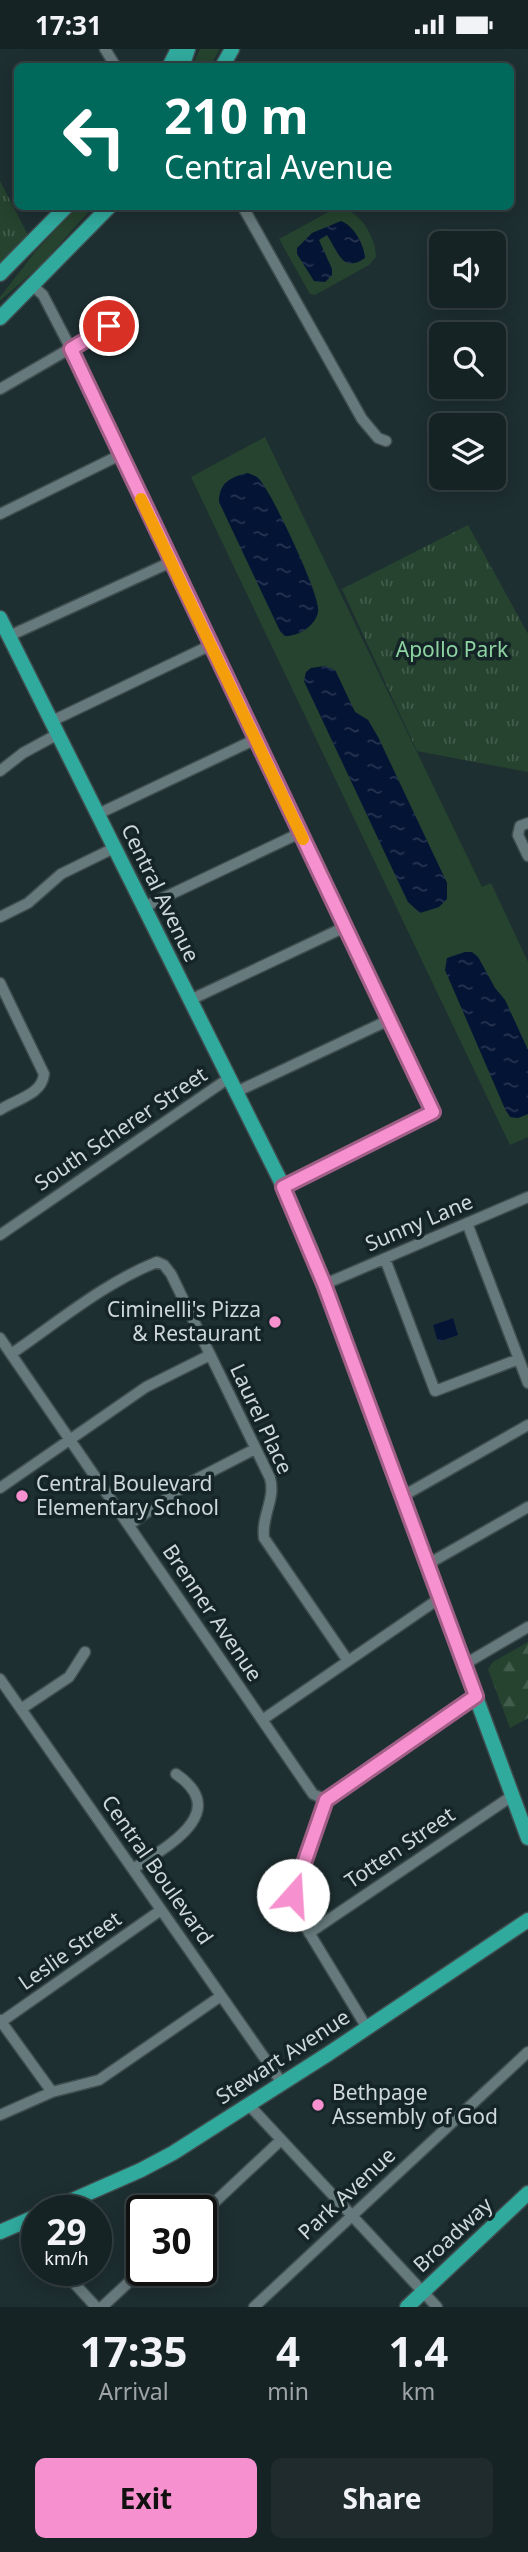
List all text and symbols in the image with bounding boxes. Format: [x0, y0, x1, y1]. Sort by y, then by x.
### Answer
text: 17:31 [35, 7, 102, 43]
text: 210 m [164, 82, 309, 148]
icon: left [49, 91, 140, 182]
text: Central Avenue [164, 145, 393, 188]
map controls [429, 231, 506, 490]
button: sound [429, 231, 506, 308]
pin [79, 296, 139, 356]
icon: arrive [90, 307, 128, 345]
button: search [429, 322, 506, 399]
button: layers [429, 413, 506, 490]
park label: Apollo Park [396, 635, 509, 663]
street label: Central Avenue [115, 819, 206, 966]
street label: South Scherer Street [29, 1060, 213, 1196]
street label: Sunny Lane [361, 1187, 477, 1257]
place label: Ciminelli's Pizza & Restaurant [107, 1295, 261, 1347]
marker: Ciminelli's Pizza & Restaurant [267, 1314, 283, 1330]
street label: Laurel Place [224, 1359, 300, 1478]
place label: Central Boulevard Elementary School [36, 1469, 219, 1521]
marker: Central Boulevard Elementary School [14, 1488, 30, 1504]
street label: Brenner Avenue [157, 1539, 269, 1686]
street label: Central Boulevard [96, 1789, 220, 1950]
street label: Totten Street [339, 1800, 460, 1894]
position arrow [256, 1858, 330, 1932]
street label: Leslie Street [12, 1904, 127, 1996]
street label: Stewart Avenue [210, 2002, 355, 2110]
place label: Bethpage Assembly of God [332, 2078, 498, 2130]
marker: Bethpage Assembly of God [310, 2097, 326, 2113]
street label: Park Avenue [292, 2141, 401, 2246]
street label: Broadway [407, 2190, 498, 2278]
speed limit sign: 30 [126, 2195, 217, 2286]
text: 29 [46, 2208, 87, 2255]
text: km/h [44, 2246, 89, 2270]
text: 17:35 [80, 2322, 188, 2379]
text: 4 [276, 2322, 300, 2379]
text: 1.4 [388, 2322, 448, 2379]
text: Arrival [99, 2375, 169, 2407]
text: min [267, 2375, 309, 2407]
text: km [402, 2375, 435, 2407]
button: Exit [35, 2458, 257, 2538]
button: Share [271, 2458, 493, 2538]

